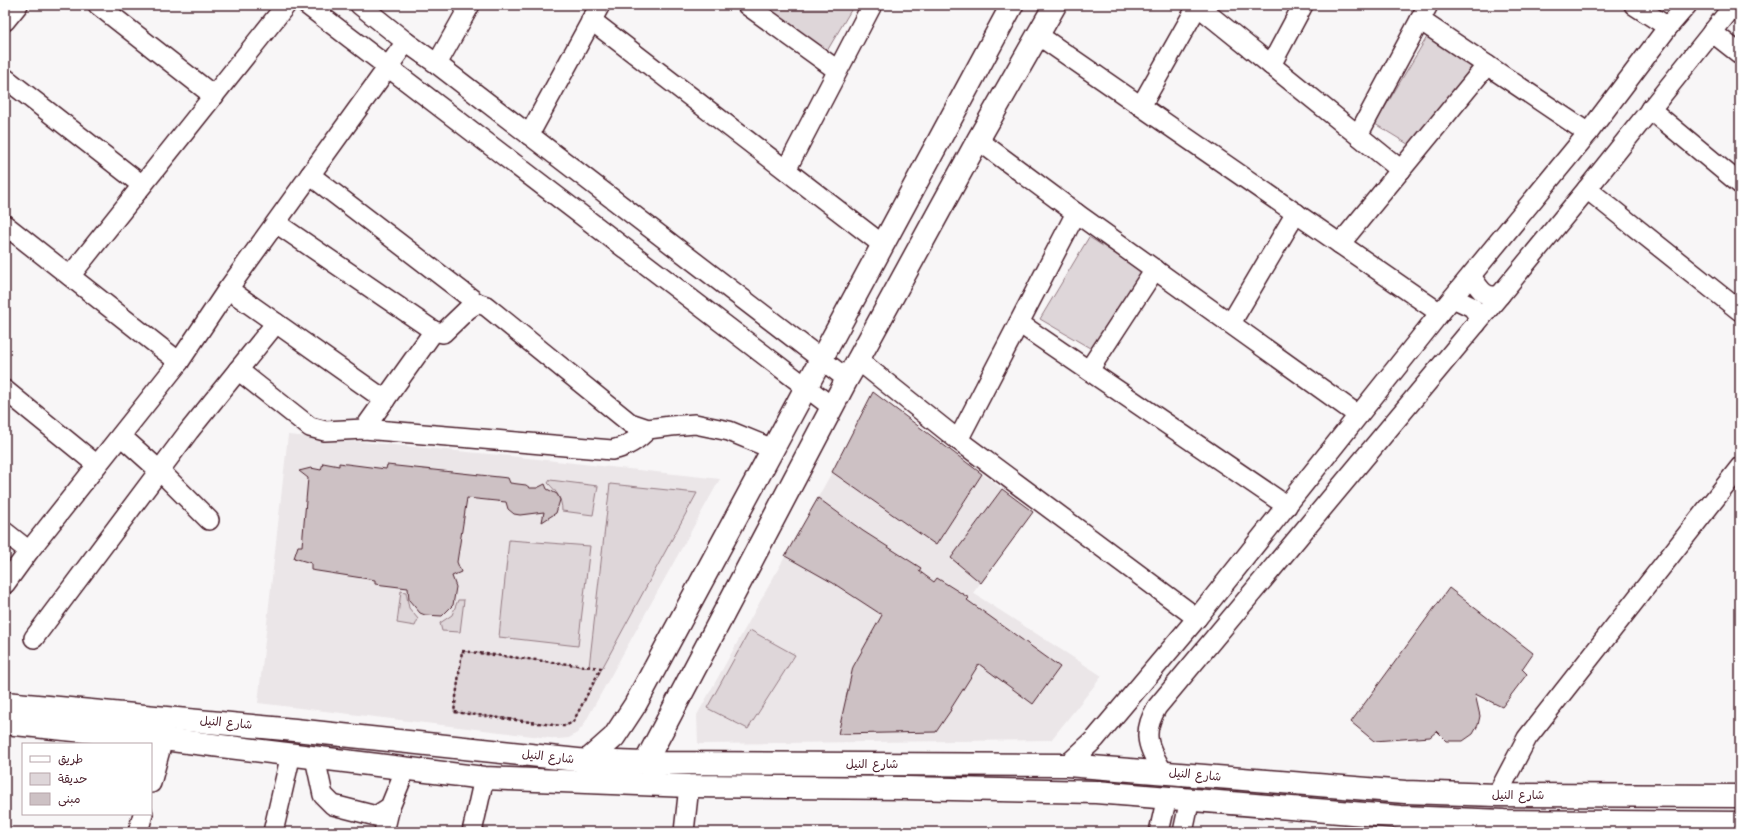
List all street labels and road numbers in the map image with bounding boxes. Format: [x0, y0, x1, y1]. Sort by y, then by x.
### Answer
street label: شارع النيل [199, 712, 253, 734]
street label: شارع النيل [521, 746, 575, 768]
street label: شارع النيل [846, 756, 898, 773]
street label: شارع النيل [1168, 764, 1222, 786]
street label: شارع النيل [1492, 787, 1544, 804]

